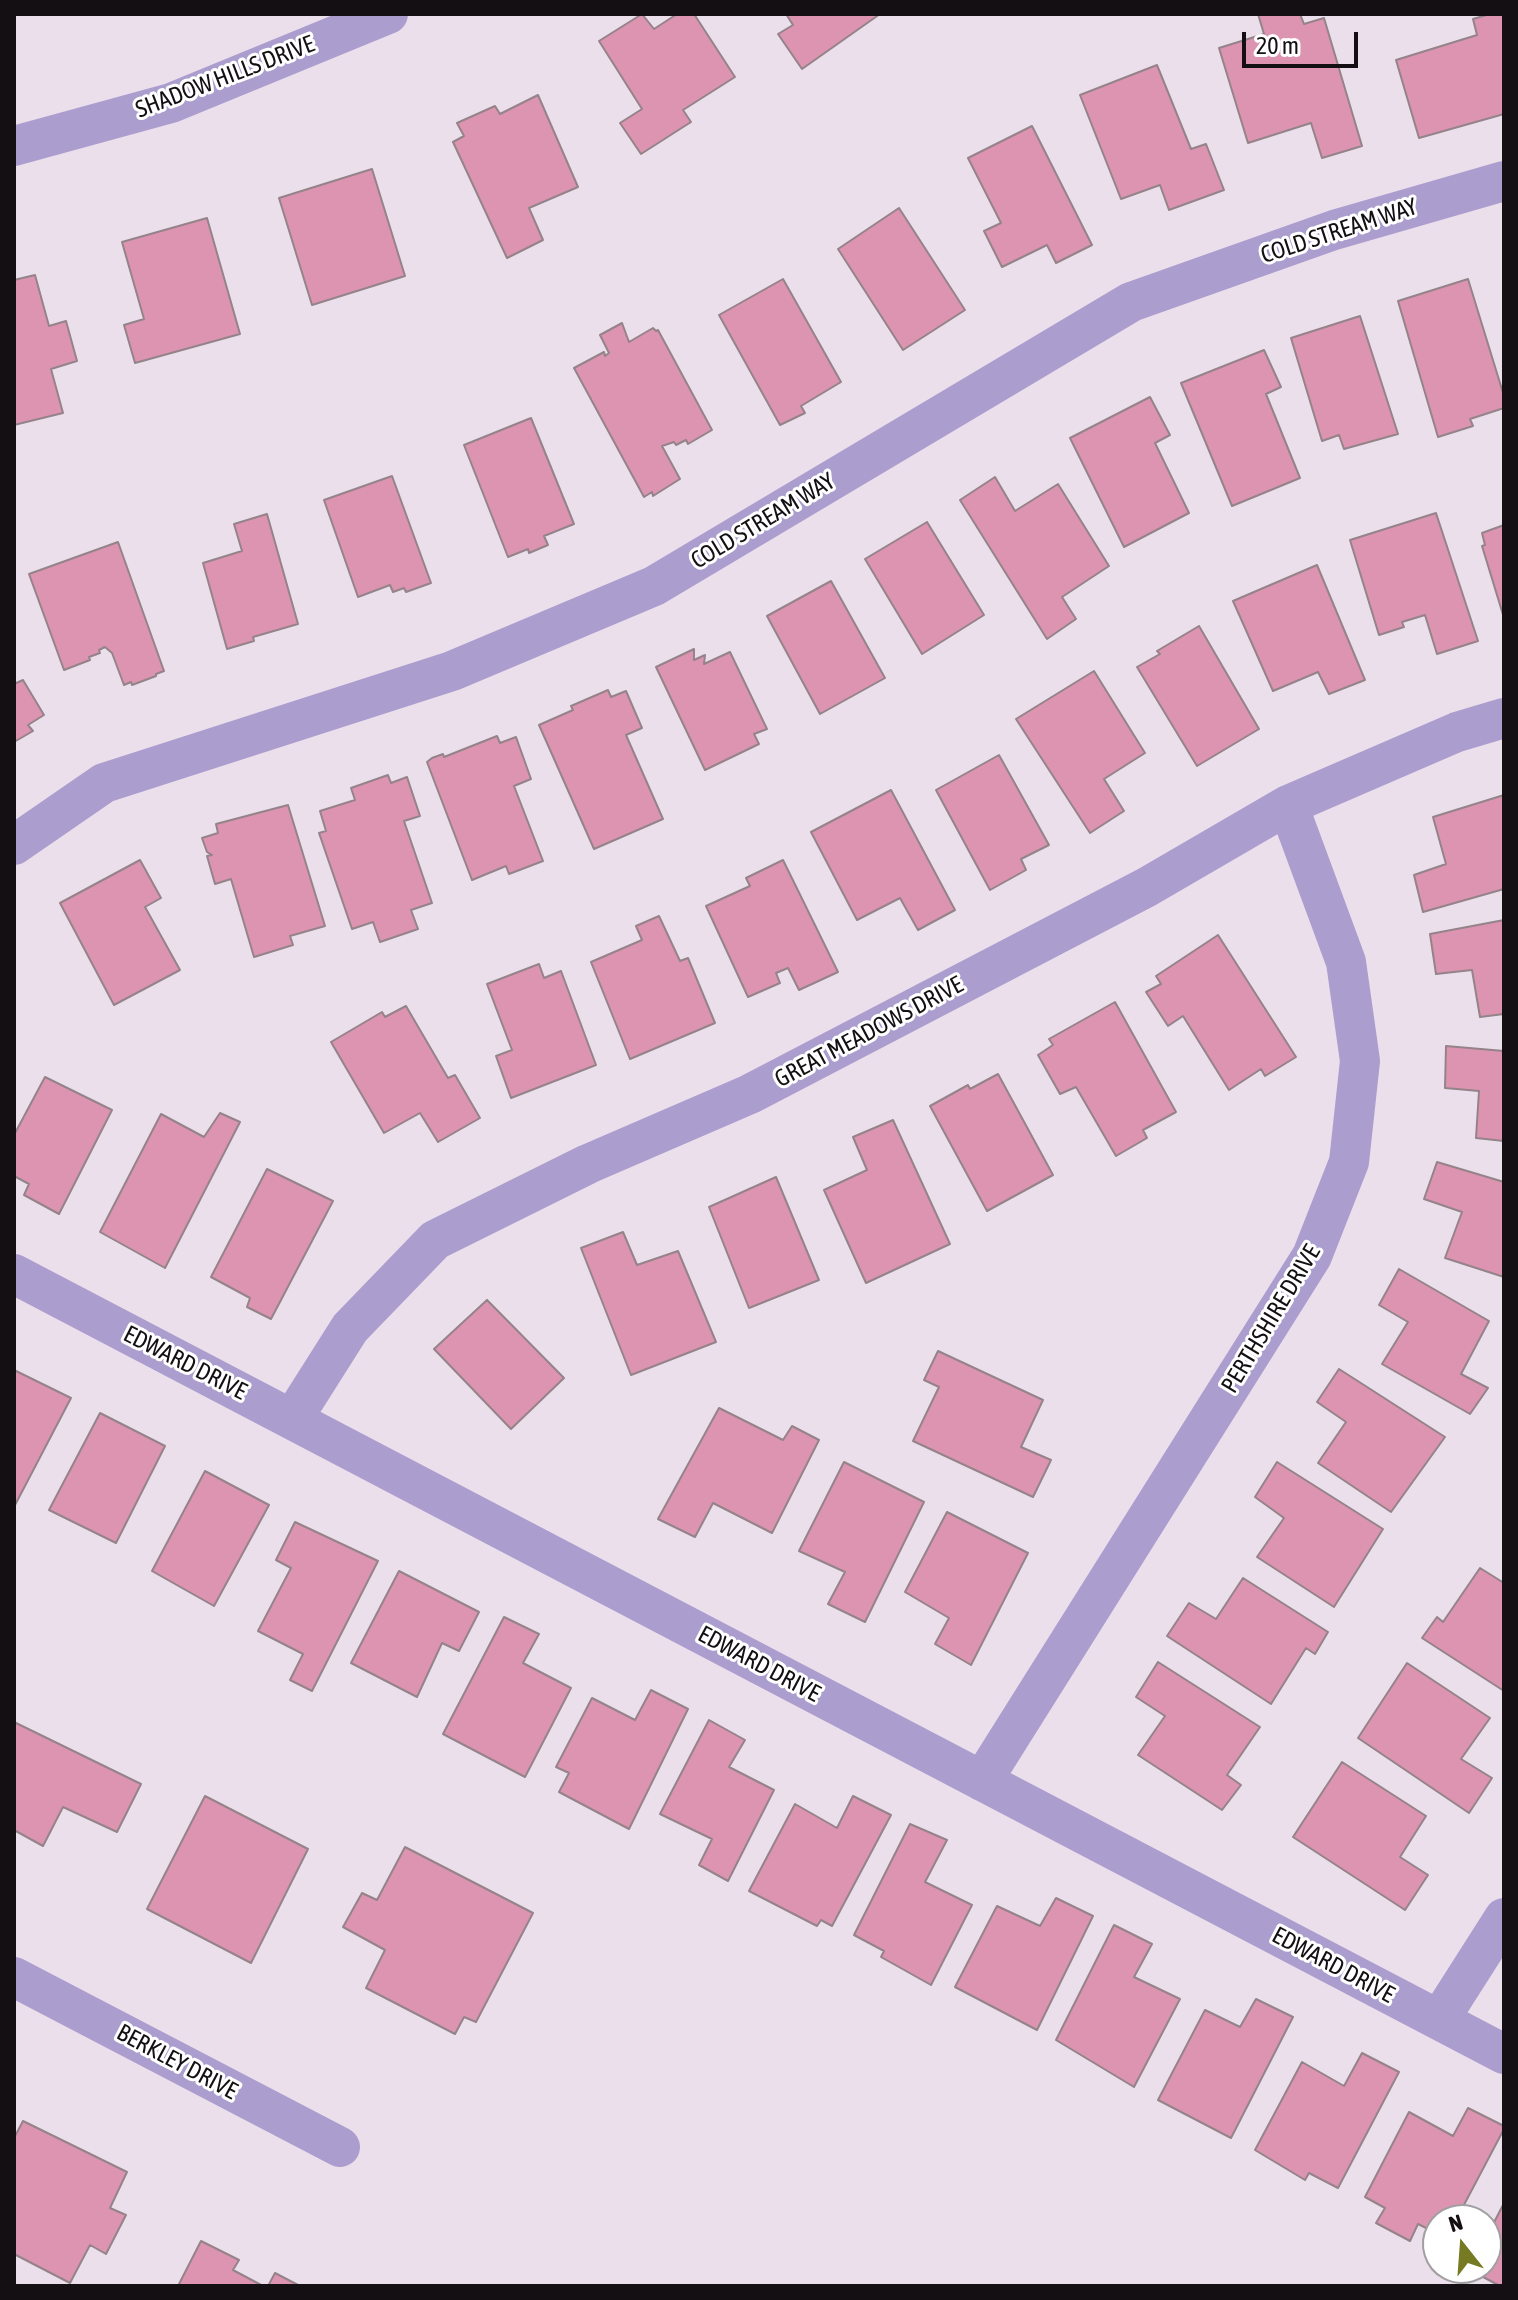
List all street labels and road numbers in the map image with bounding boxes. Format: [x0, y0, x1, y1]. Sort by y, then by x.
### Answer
street label: SHADOW HILLS DRIVE [132, 30, 318, 124]
street label: COLD STREAM WAY [1257, 192, 1421, 270]
street label: COLD STREAM WAY [686, 467, 840, 575]
street label: GREAT MEADOWS DRIVE [770, 970, 968, 1094]
street label: PERTHSHIRE DRIVE [1215, 1240, 1327, 1398]
street label: EDWARD DRIVE [119, 1320, 251, 1406]
street label: EDWARD DRIVE [693, 1620, 825, 1708]
street label: EDWARD DRIVE [1267, 1921, 1399, 2009]
street label: BERKLEY DRIVE [112, 2018, 242, 2106]

